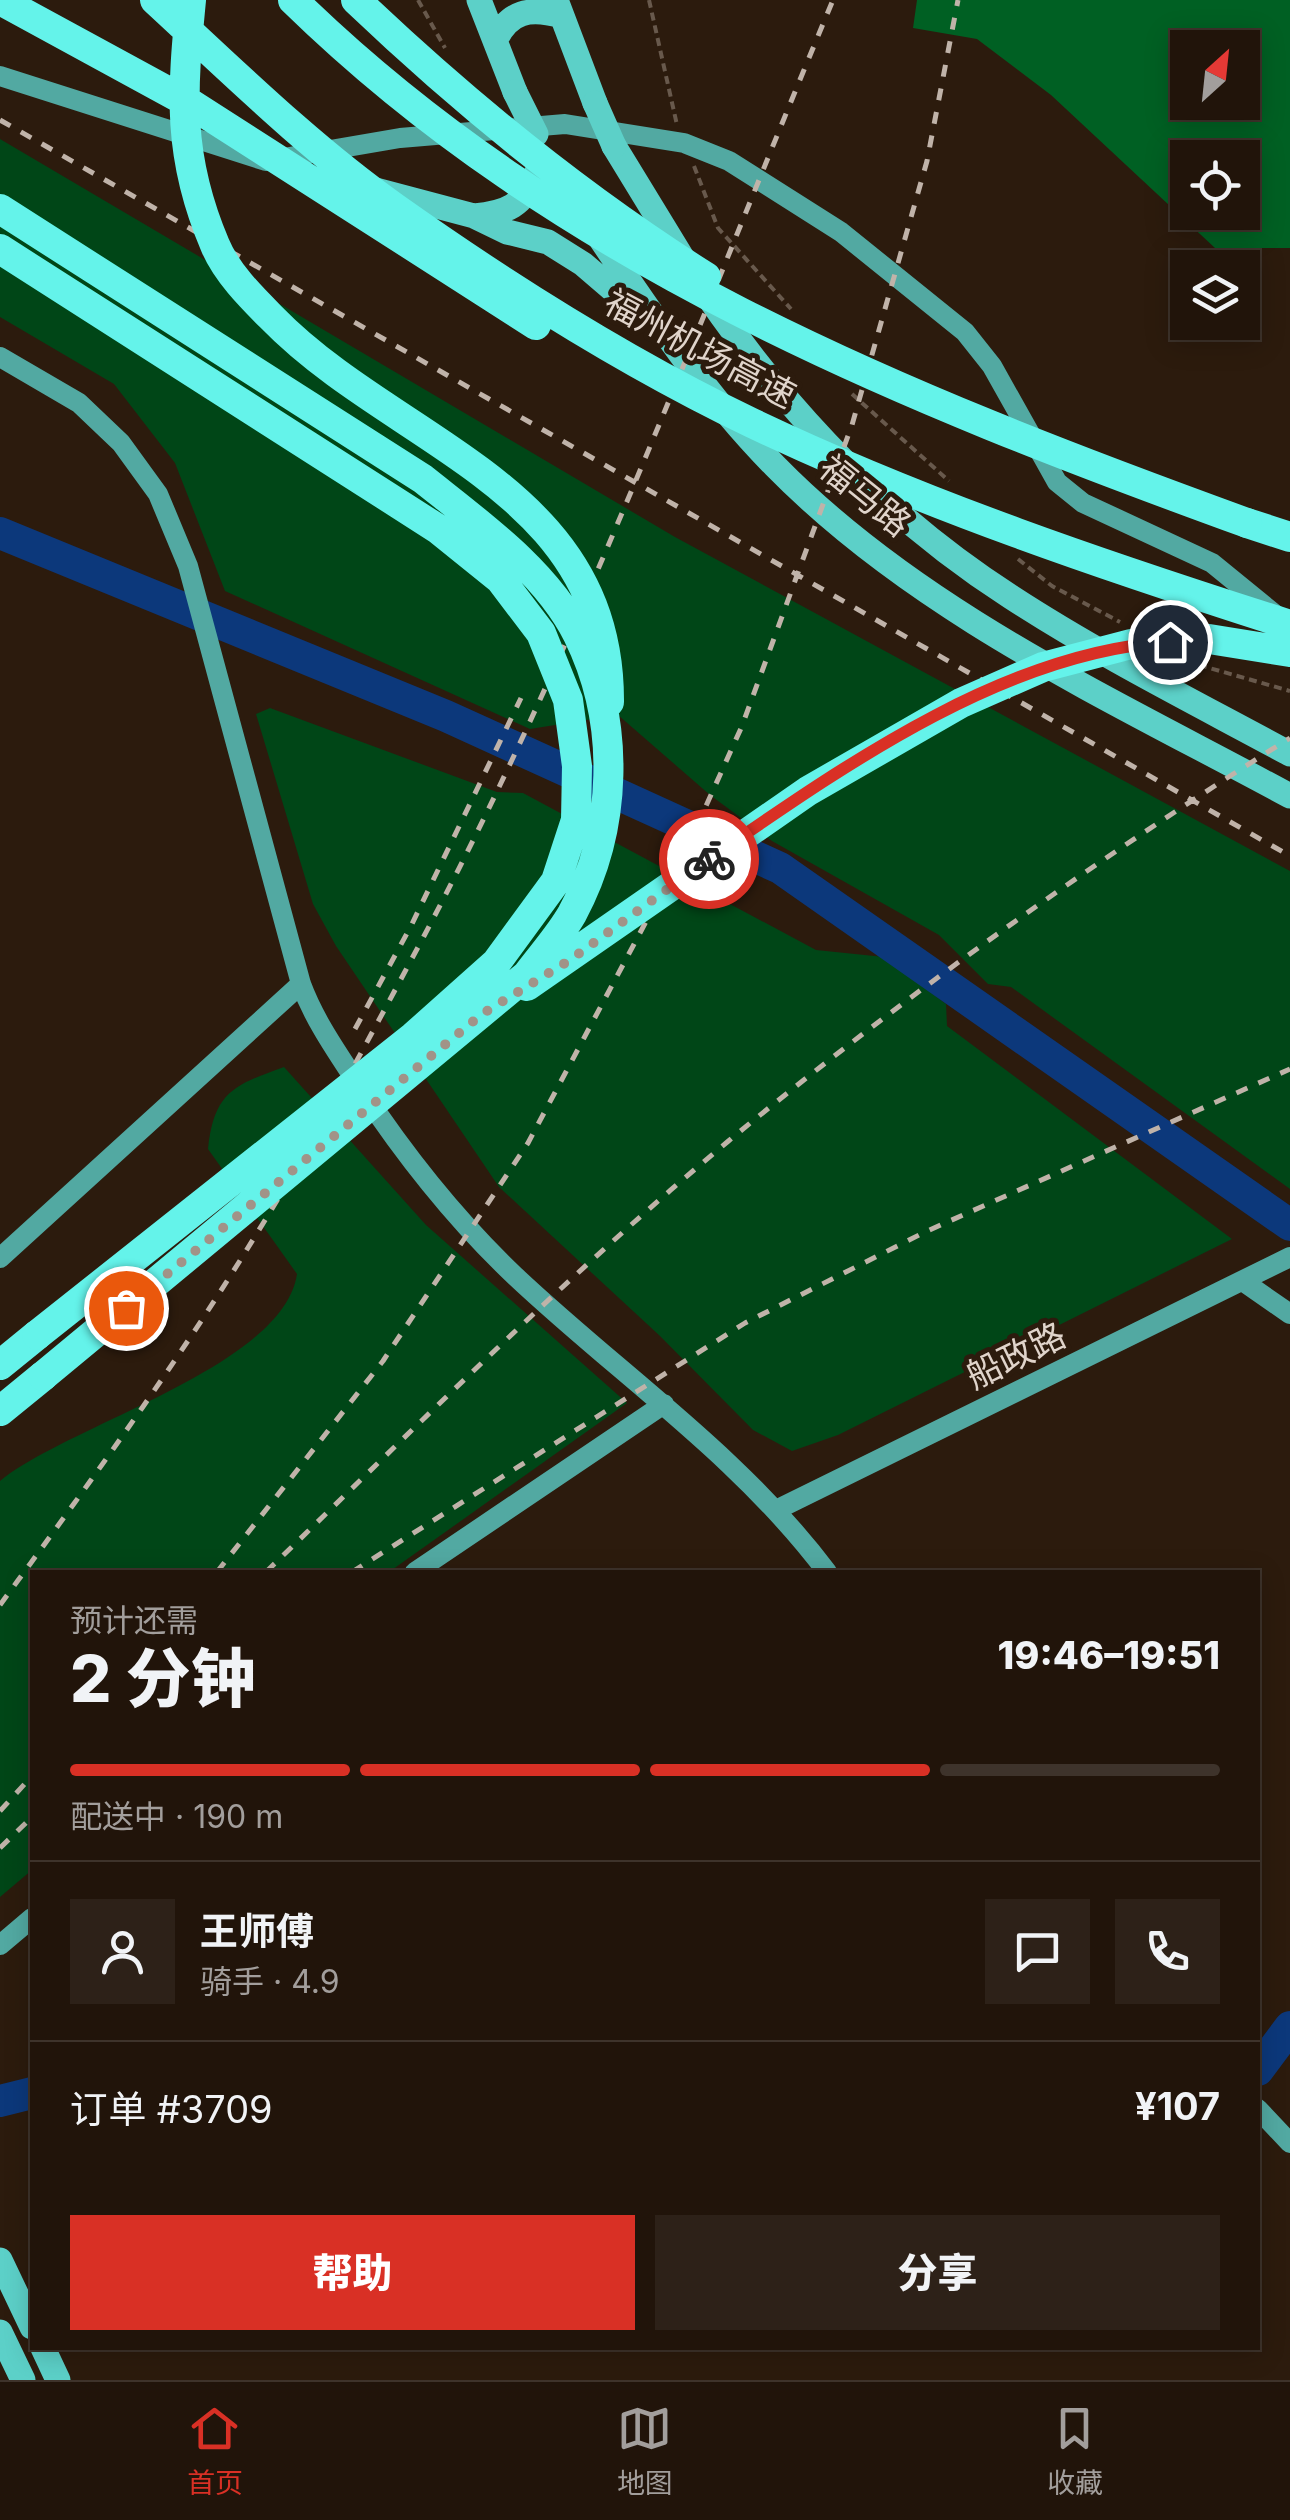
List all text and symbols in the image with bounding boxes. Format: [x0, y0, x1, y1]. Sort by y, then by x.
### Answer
north arrow [1170, 30, 1260, 120]
map controls [1170, 30, 1260, 340]
button: locate [1170, 140, 1260, 230]
button: layers [1170, 250, 1260, 340]
street label: 福州机场高速 [598, 280, 803, 416]
street label: 福马路 [812, 446, 920, 545]
pin [1128, 600, 1213, 685]
icon: home [1143, 615, 1198, 670]
courier [659, 809, 759, 909]
icon: bike [682, 832, 737, 887]
pin [84, 1266, 169, 1351]
icon: bag [99, 1281, 154, 1336]
street label: 船政路 [959, 1313, 1072, 1397]
text: 预计还需 [70, 1601, 198, 1640]
text: 19:46–19:51 [998, 1632, 1220, 1678]
text: 2 分钟 [70, 1639, 256, 1718]
text: 配送中 · 190 m [70, 1797, 283, 1836]
button: person [70, 1899, 175, 2004]
button: chat [985, 1899, 1090, 2004]
button: phone [1115, 1899, 1220, 2004]
text: 王师傅 [200, 1908, 314, 1954]
text: 骑手 · 4.9 [200, 1962, 340, 2001]
text: ¥107 [1135, 2083, 1220, 2129]
text: 订单 #3709 [70, 2086, 273, 2132]
button: 帮助 [70, 2215, 635, 2330]
button: 分享 [655, 2215, 1220, 2330]
tab: 首页 [187, 2401, 243, 2501]
tab: 地图 [617, 2401, 673, 2501]
tab: 收藏 [1047, 2401, 1103, 2501]

